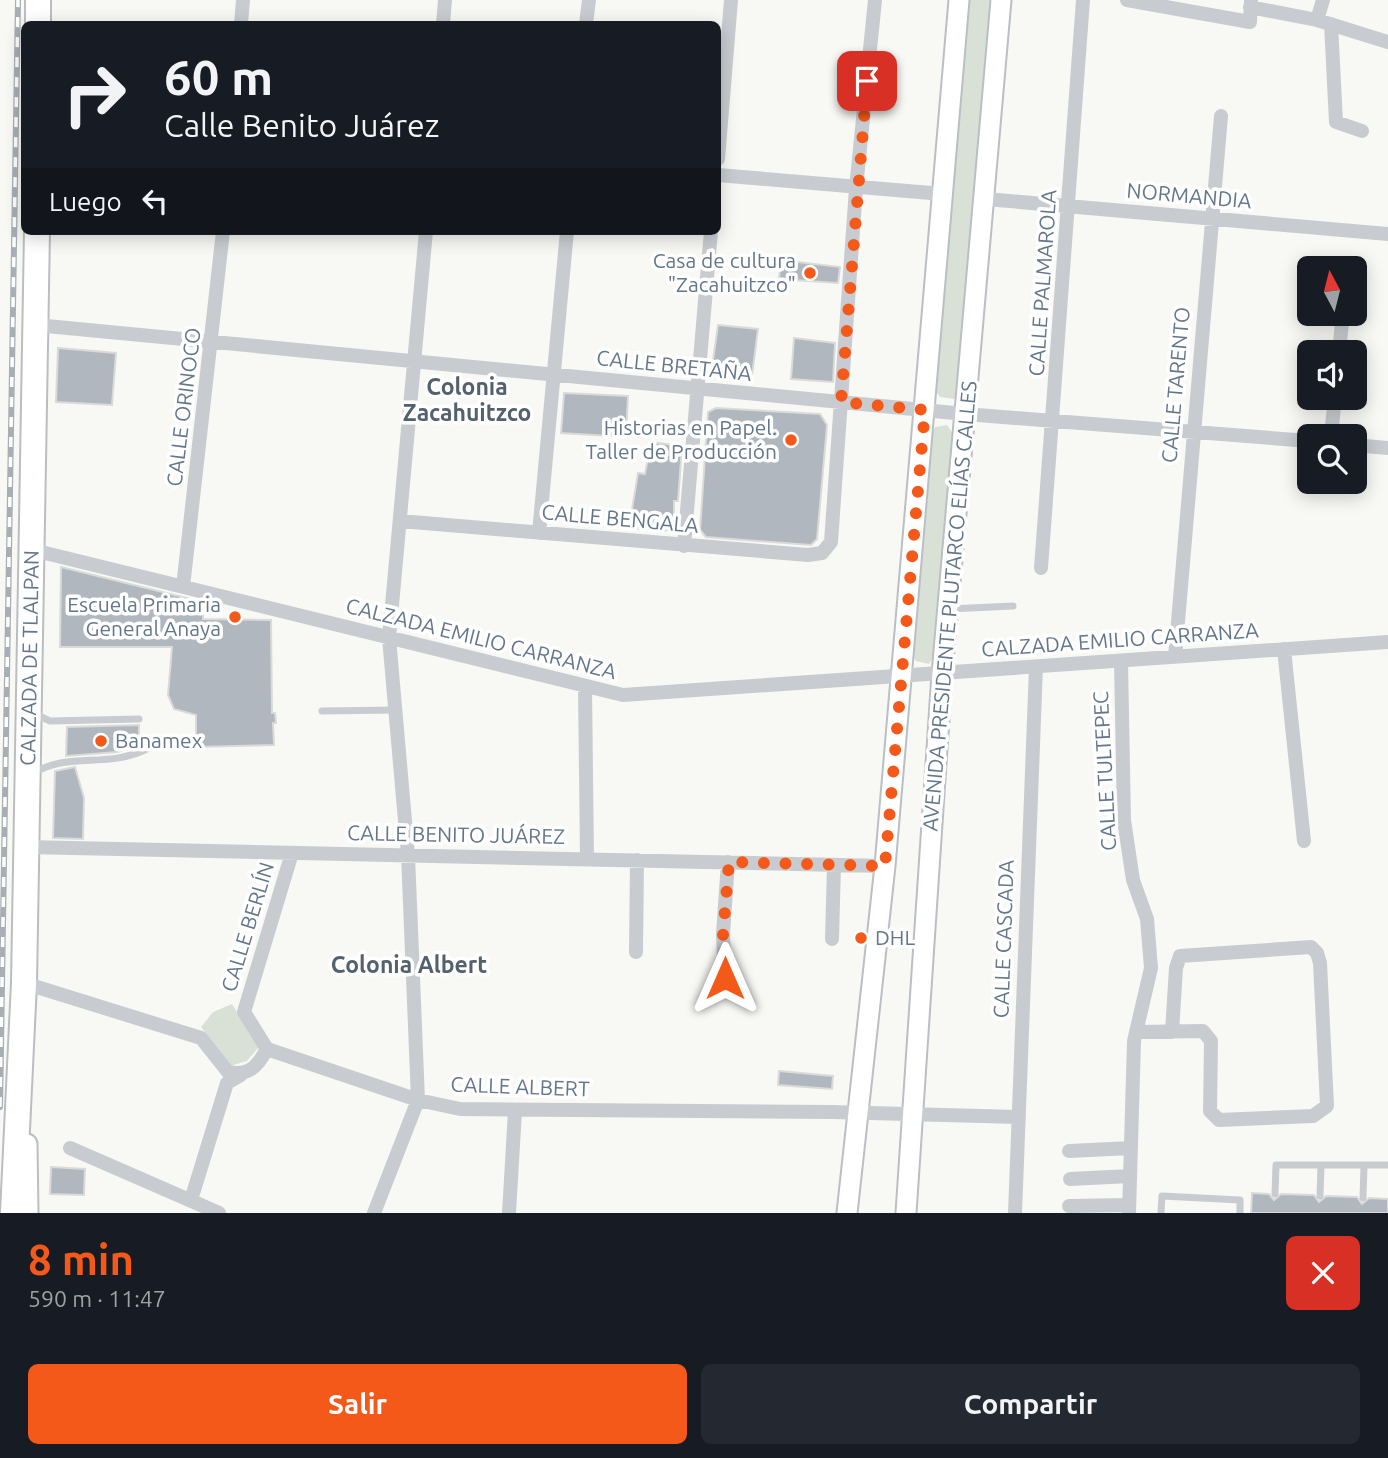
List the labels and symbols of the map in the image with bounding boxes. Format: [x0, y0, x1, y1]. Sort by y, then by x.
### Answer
pin [837, 51, 897, 111]
street label: NORMANDIA [1126, 178, 1253, 212]
street label: CALLE PALMAROLA [1024, 188, 1061, 377]
place label: Casa de cultura "Zacahuitzco" [653, 248, 796, 296]
north arrow [1297, 256, 1367, 326]
marker: Casa de cultura "Zacahuitzco" [802, 265, 818, 281]
street label: CALLE TARENTO [1156, 306, 1194, 464]
street label: CALLE ORINOCO [161, 326, 205, 488]
street label: CALLE BRETAÑA [595, 345, 753, 385]
district label: Colonia Zacahuitzco [403, 374, 531, 425]
street label: AVENIDA PRESIDENTE PLUTARCO ELÍAS CALLES [917, 380, 981, 832]
place label: Historias en Papel. Taller de Producción [585, 415, 777, 463]
marker: Historias en Papel. Taller de Producción [783, 432, 799, 448]
street label: CALLE BENGALA [541, 499, 700, 537]
street label: CALZADA DE TLALPAN [15, 550, 43, 766]
place label: Escuela Primaria General Anaya [67, 592, 221, 640]
street label: CALZADA EMILIO CARRANZA [344, 593, 619, 683]
marker: Escuela Primaria General Anaya [227, 609, 243, 625]
street label: CALZADA EMILIO CARRANZA [980, 617, 1260, 661]
street label: CALLE TULTEPEC [1088, 690, 1120, 852]
place label: Banamex [115, 728, 203, 752]
marker: Banamex [93, 733, 109, 749]
street label: CALLE BENITO JUÁREZ [347, 820, 565, 848]
street label: CALLE BERLÍN [216, 859, 278, 994]
street label: CALLE CASCADA [988, 859, 1018, 1019]
place label: DHL [875, 925, 915, 949]
marker: DHL [853, 930, 869, 946]
position arrow [688, 941, 762, 1015]
district label: Colonia Albert [331, 952, 487, 977]
street label: CALLE ALBERT [450, 1072, 590, 1100]

